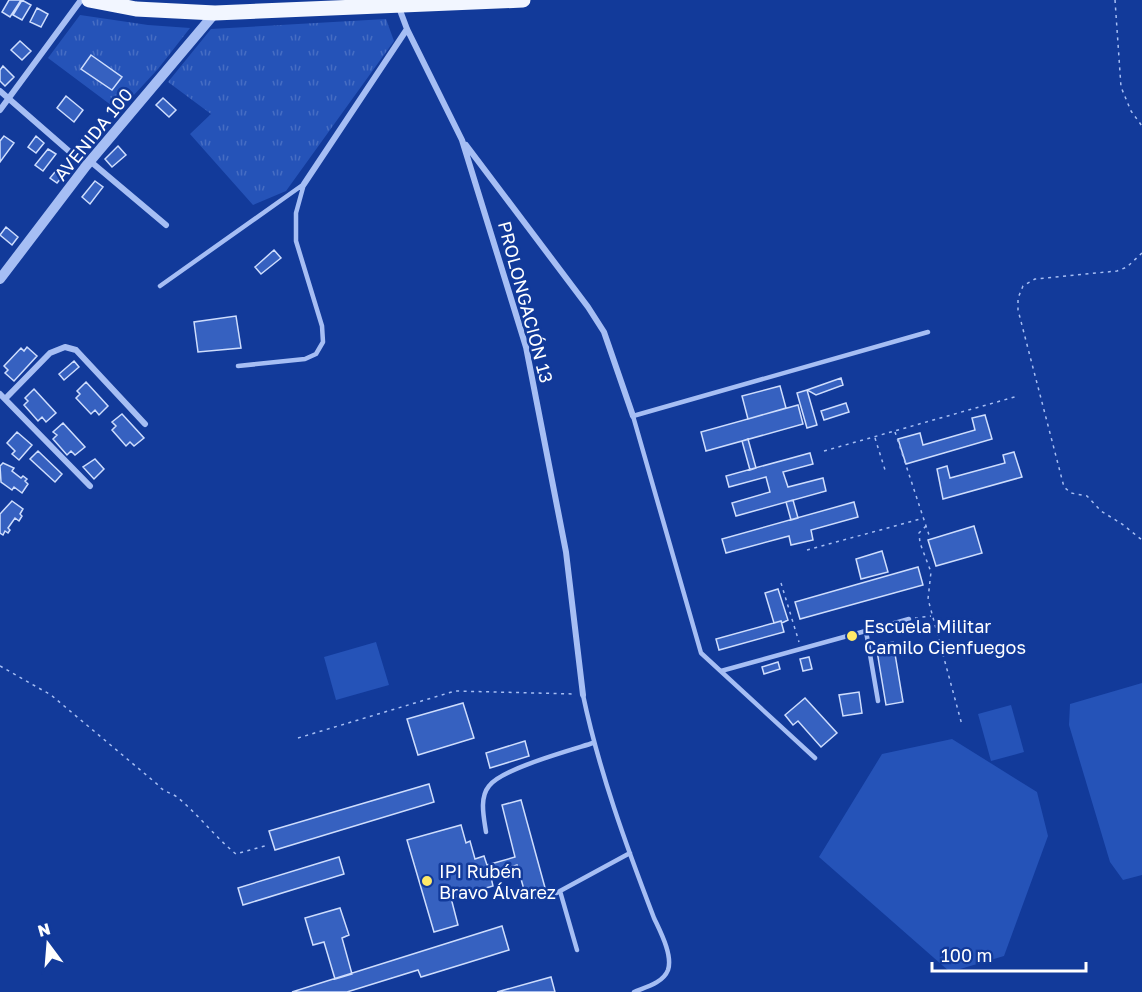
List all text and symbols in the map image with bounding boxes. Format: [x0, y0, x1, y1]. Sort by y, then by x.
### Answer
street label: AVENIDA 100 [49, 83, 137, 185]
street label: PROLONGACIÓN 13 [494, 219, 558, 385]
place label: Escuela Militar Camilo Cienfuegos [864, 615, 1026, 658]
marker: Escuela Militar Camilo Cienfuegos [845, 629, 859, 643]
place label: IPI Rubén Bravo Álvarez [439, 860, 556, 903]
marker: IPI Rubén Bravo Álvarez [420, 874, 434, 888]
north arrow [18, 914, 78, 974]
text: N [35, 918, 52, 941]
scale bar [932, 935, 1086, 973]
text: 100 m [941, 944, 992, 966]

